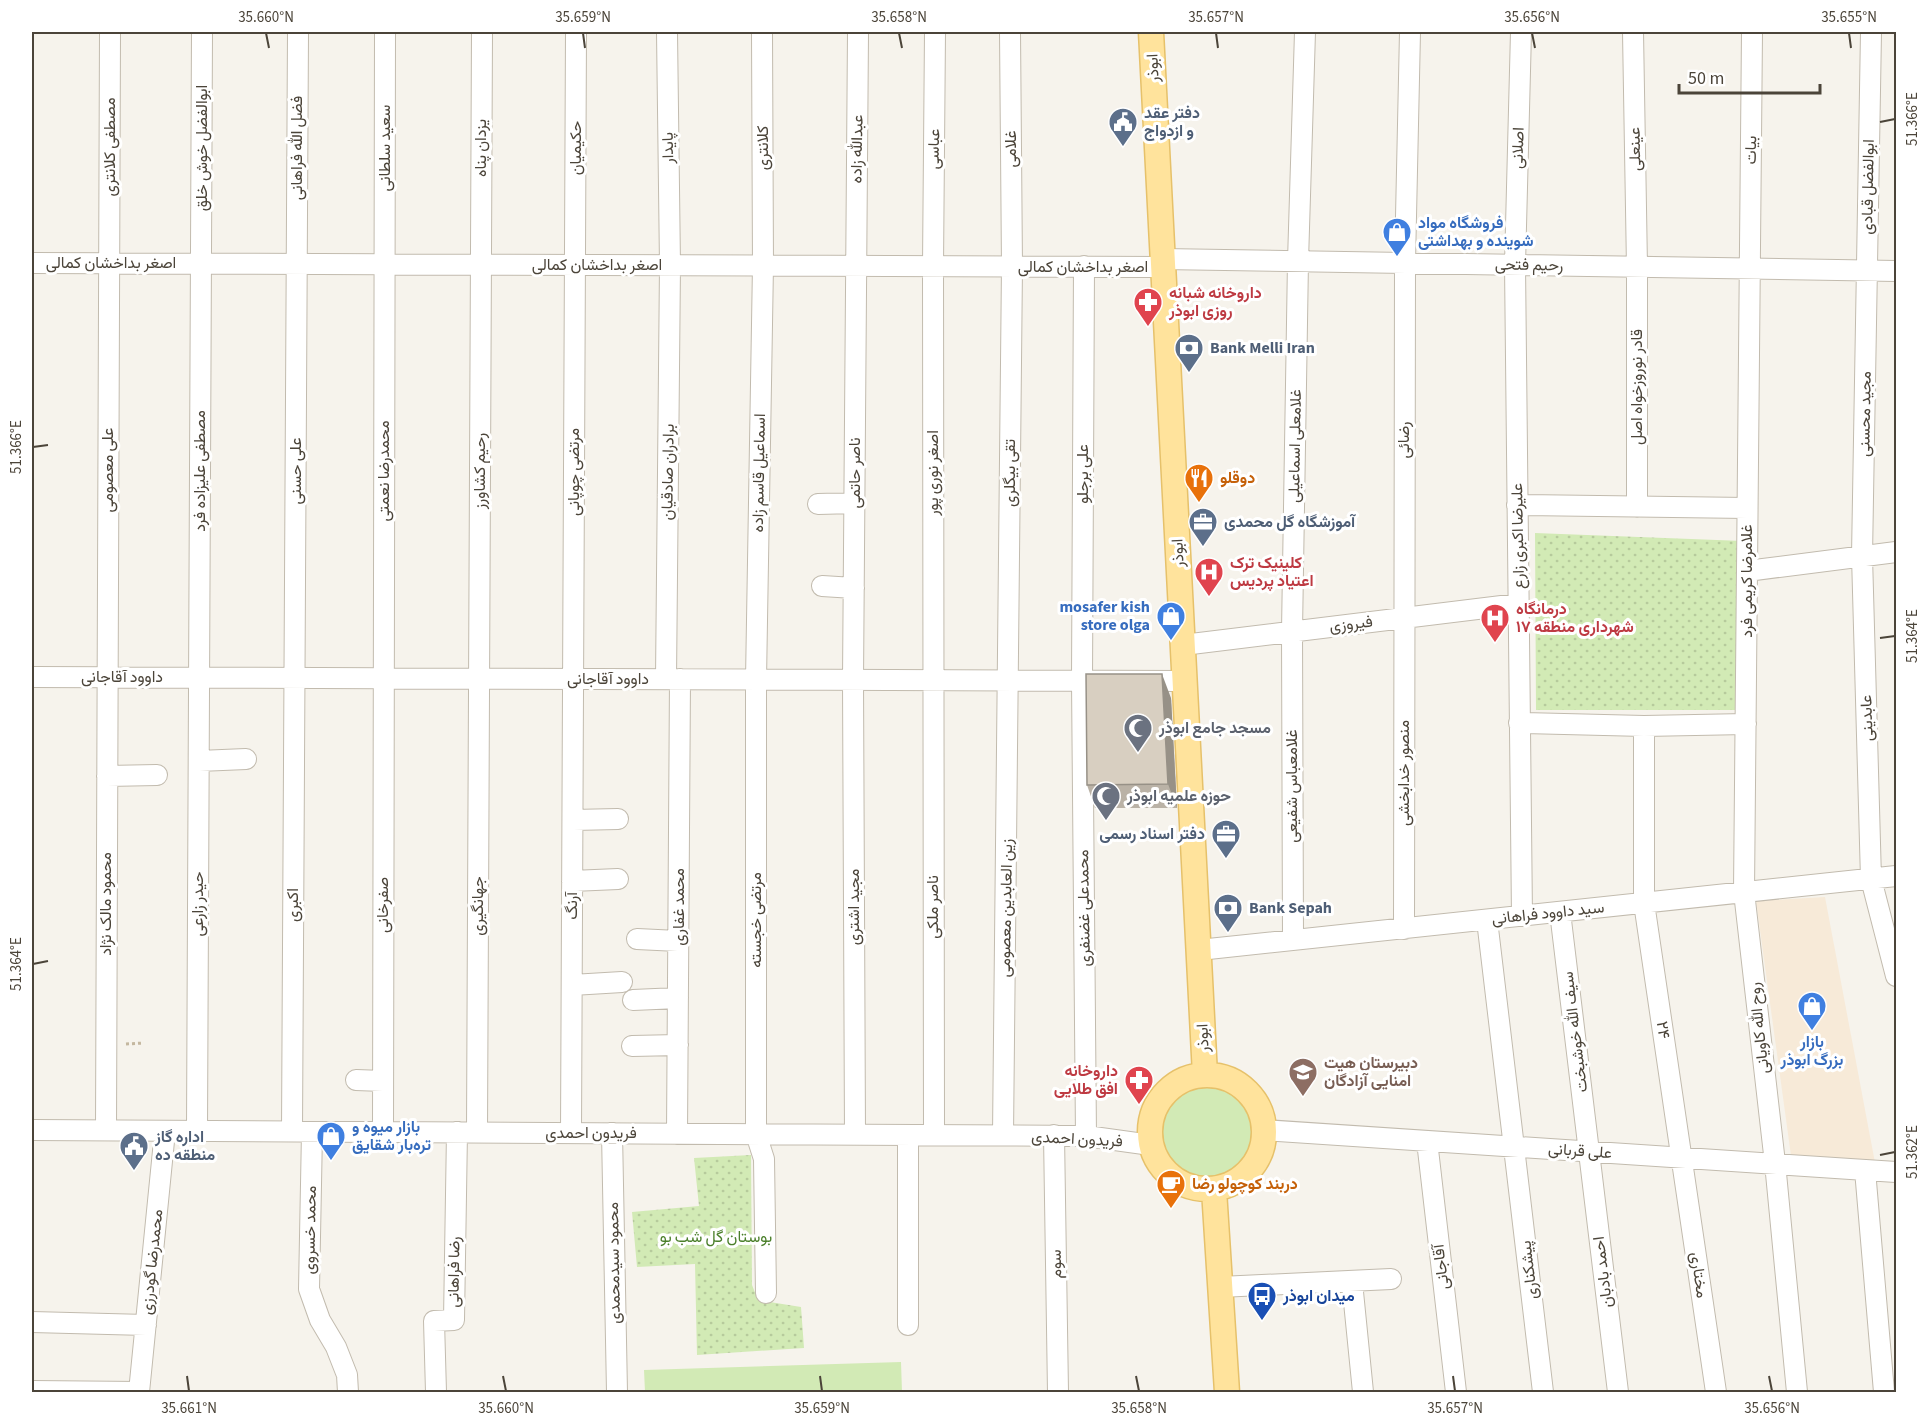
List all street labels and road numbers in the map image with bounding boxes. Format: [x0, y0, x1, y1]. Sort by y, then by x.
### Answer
street label: ابوذر [1141, 53, 1165, 84]
street label: ابوالفضل خوش خلق [191, 85, 213, 211]
street label: فضل الله فراهانی [286, 96, 308, 200]
street label: مصطفی کلانتری [99, 97, 121, 197]
street label: سعید سلطانی [374, 105, 396, 191]
street label: عبدالله زاده [845, 114, 869, 184]
street label: یزدان پناه [470, 119, 492, 177]
street label: حکیمیان [565, 120, 587, 175]
street label: کلانتری [752, 126, 774, 170]
street label: اصلانی [1506, 127, 1530, 169]
street label: عینعلی [1624, 127, 1646, 171]
street label: عباسی [923, 128, 945, 170]
street label: غلامی [1000, 130, 1022, 168]
street label: پایدار [657, 132, 679, 165]
street label: بیات [1740, 135, 1762, 165]
street label: ابوالفضل قبادی [1856, 139, 1880, 235]
street label: اصغر بداخشان کمالی [46, 252, 176, 274]
street label: رحیم فتحی [1495, 253, 1563, 277]
street label: اصغر بداخشان کمالی [532, 254, 662, 276]
street label: اصغر بداخشان کمالی [1018, 256, 1148, 278]
street label: قادر نوروزخواه اصل [1626, 329, 1648, 445]
street label: مجید محسنی [1853, 371, 1877, 457]
street label: غلامعلی اسماعیلی [1283, 389, 1307, 503]
street label: مصطفی علیزاده فرد [189, 410, 211, 532]
street label: اسماعیل قاسم زاده [747, 413, 771, 533]
street label: محمدرضا نعمتی [373, 420, 395, 522]
street label: رضائی [1393, 421, 1415, 459]
street label: برادران صادقیان [656, 423, 680, 521]
street label: علی معصومی [97, 428, 119, 512]
street label: مرتضی چوپانی [563, 428, 585, 516]
street label: اصغر نوری پور [922, 430, 944, 517]
street label: رحیم کشاورز [469, 433, 491, 510]
street label: علی حسنی [285, 437, 307, 505]
street label: ناصر حاتمی [844, 437, 866, 509]
street label: تقی بیگلری [999, 439, 1021, 507]
street label: علی برجلو [1072, 444, 1094, 504]
street label: علیرضا اکبری زارع [1506, 483, 1530, 589]
street label: غلامرضا کریمی فرد [1736, 524, 1758, 638]
street label: ابوذر [1166, 538, 1190, 569]
street label: فیروزی [1328, 610, 1374, 638]
street label: داوود آقاجانی [81, 666, 163, 688]
street label: داوود آقاجانی [567, 668, 649, 690]
street label: عابدینی [1855, 694, 1879, 742]
street label: منصور خدابخشی [1393, 720, 1415, 826]
street label: غلامعباس شفیعی [1281, 729, 1303, 843]
street label: زین العابدین معصومی [994, 838, 1018, 978]
street label: محمدعلی غضنفری [1072, 849, 1096, 967]
street label: محمود مالک نژاد [95, 852, 117, 956]
street label: محمد غفاری [668, 868, 690, 946]
street label: مجید اشتری [843, 869, 865, 945]
street label: حیدر زارعی [187, 871, 209, 936]
street label: مرتضی خجسته [745, 872, 767, 968]
street label: ناصر ملکی [922, 875, 944, 939]
street label: جهانگیری [467, 876, 489, 936]
street label: صفرخانی [372, 877, 394, 933]
street label: اکبری [282, 888, 304, 922]
street label: آرنگ [561, 891, 583, 920]
street label: سید داوود فراهانی [1491, 896, 1605, 930]
street label: سیف الله خوشبخت [1557, 970, 1593, 1094]
street label: روح الله کاویانی [1743, 981, 1775, 1075]
street label: ۲۴ [1651, 1020, 1675, 1040]
street label: ابوذر [1191, 1023, 1215, 1054]
street label: فریدون احمدی [545, 1122, 637, 1144]
street label: فریدون احمدی [1031, 1126, 1123, 1152]
street label: علی قربانی [1547, 1138, 1613, 1164]
street label: محمد خسروی [298, 1185, 322, 1275]
street label: محمود سیدمحمدی [602, 1202, 626, 1324]
street label: محمدرضا گودرزی [136, 1208, 168, 1316]
street label: احمد بادبان [1588, 1235, 1618, 1309]
street label: رضا فراهانی [442, 1236, 466, 1308]
street label: پیشکناری [1514, 1239, 1544, 1301]
street label: آقاجانی [1427, 1242, 1455, 1291]
street label: سوم [1045, 1249, 1067, 1279]
street label: مختاری [1685, 1250, 1713, 1300]

